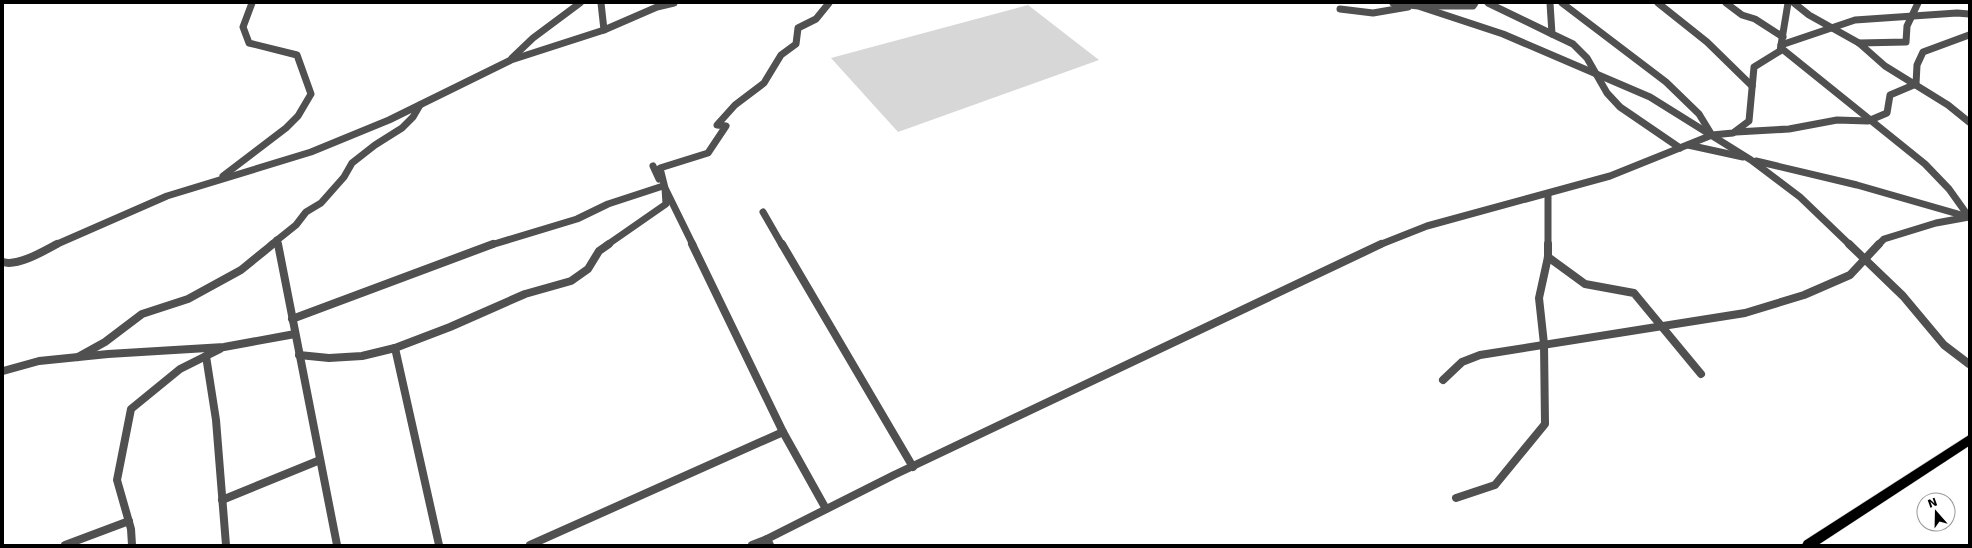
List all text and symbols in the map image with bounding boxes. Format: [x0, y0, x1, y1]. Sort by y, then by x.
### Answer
north arrow [1916, 492, 1956, 532]
text: N [1926, 495, 1939, 511]

